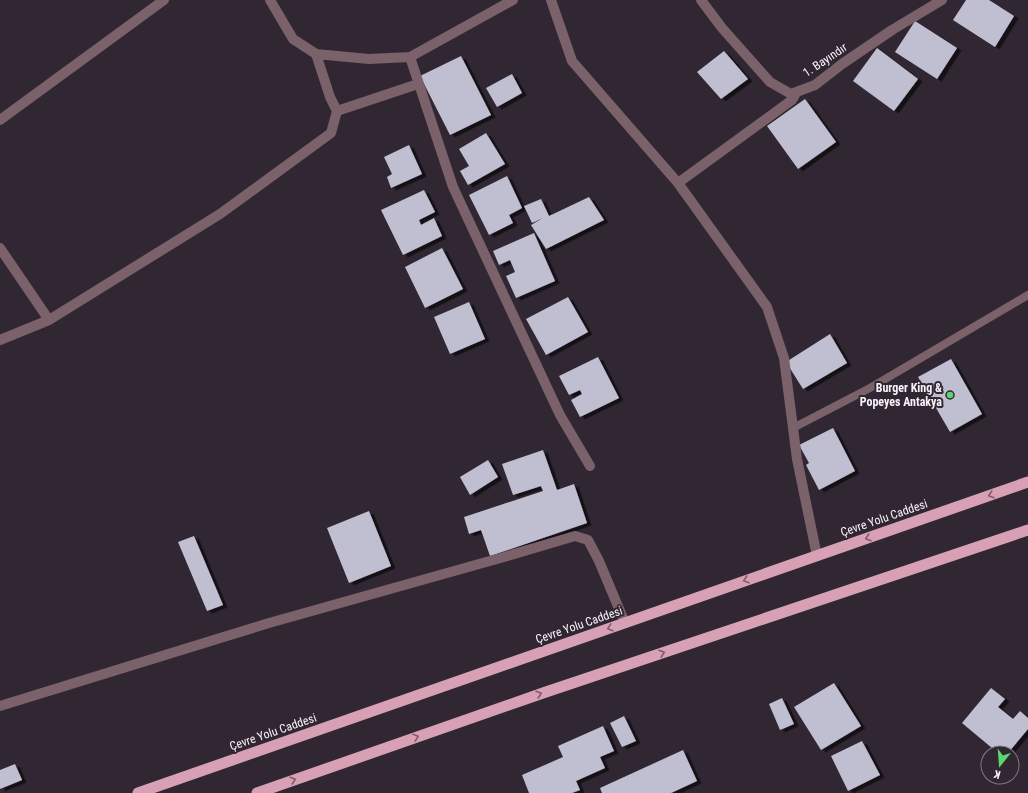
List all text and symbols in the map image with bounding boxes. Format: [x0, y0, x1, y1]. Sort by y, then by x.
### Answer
street label: 1. Bayındır [800, 40, 850, 80]
place label: Burger King & Popeyes Antakya [860, 381, 942, 409]
marker: Burger King & Popeyes Antakya [945, 390, 955, 400]
one-way arrow [988, 490, 995, 499]
street label: Çevre Yolu Caddesi [839, 497, 929, 539]
one-way arrow [865, 533, 872, 541]
one-way arrow [742, 576, 749, 584]
street label: Çevre Yolu Caddesi [534, 604, 624, 646]
one-way arrow [606, 623, 613, 632]
one-way arrow [658, 649, 665, 658]
one-way arrow [535, 691, 542, 699]
street label: Çevre Yolu Caddesi [228, 711, 318, 753]
one-way arrow [413, 734, 420, 742]
north arrow [980, 745, 1020, 785]
text: K [992, 767, 1002, 781]
one-way arrow [290, 776, 297, 785]

